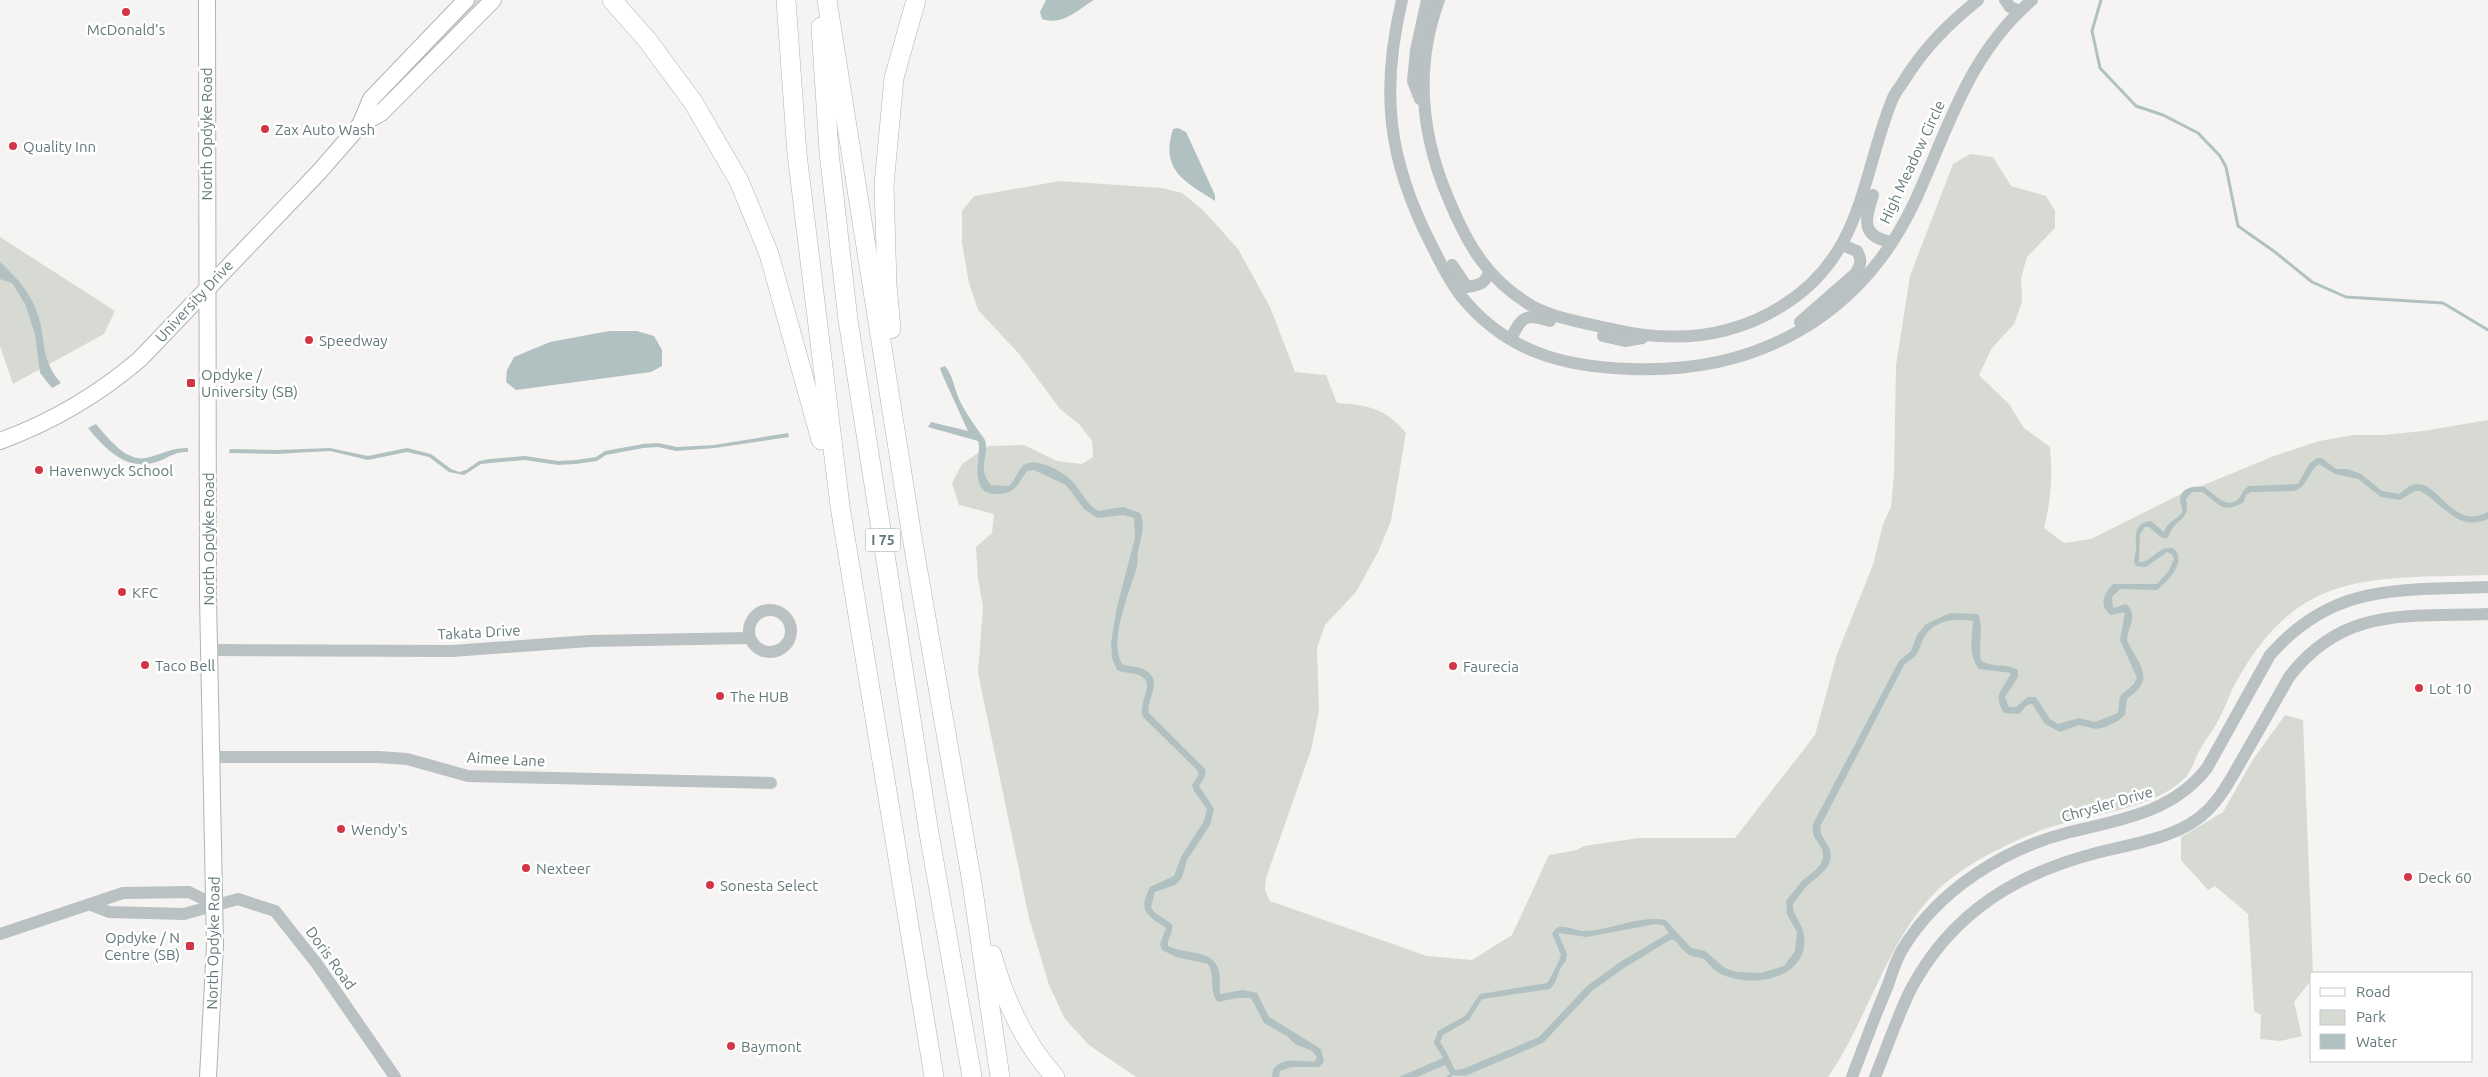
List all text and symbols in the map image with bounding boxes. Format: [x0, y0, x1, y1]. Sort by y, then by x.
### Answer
marker: McDonald's [120, 6, 132, 18]
place label: McDonald's [87, 21, 165, 38]
street label: North Opdyke Road [198, 67, 215, 201]
street label: High Meadow Circle [1876, 98, 1948, 226]
place label: Zax Auto Wash [275, 121, 375, 138]
marker: Zax Auto Wash [259, 123, 271, 135]
place label: Quality Inn [23, 138, 96, 155]
marker: Quality Inn [7, 140, 19, 152]
street label: University Drive [152, 256, 236, 346]
place label: Speedway [319, 332, 388, 349]
marker: Speedway [303, 334, 315, 346]
place label: Opdyke / University (SB) [201, 366, 298, 400]
marker: Opdyke / University (SB) [185, 377, 197, 389]
place label: Havenwyck School [49, 462, 173, 479]
marker: Havenwyck School [33, 464, 45, 476]
street label: North Opdyke Road [200, 472, 217, 606]
road number: I 75 [866, 528, 900, 552]
place label: KFC [132, 584, 158, 601]
marker: KFC [116, 586, 128, 598]
street label: Takata Drive [437, 621, 521, 643]
place label: Taco Bell [155, 657, 215, 674]
place label: Faurecia [1463, 658, 1519, 675]
marker: Taco Bell [139, 659, 151, 671]
marker: Faurecia [1447, 660, 1459, 672]
place label: Lot 10 [2429, 680, 2472, 697]
marker: Lot 10 [2413, 682, 2425, 694]
place label: The HUB [730, 688, 789, 705]
marker: The HUB [714, 690, 726, 702]
street label: Aimee Lane [466, 748, 546, 770]
street label: Chrysler Drive [2059, 783, 2155, 825]
place label: Wendy's [351, 821, 408, 838]
marker: Wendy's [335, 823, 347, 835]
place label: Nexteer [536, 860, 591, 877]
marker: Nexteer [520, 862, 532, 874]
place label: Deck 60 [2418, 869, 2472, 886]
marker: Deck 60 [2402, 871, 2414, 883]
street label: North Opdyke Road [203, 876, 223, 1010]
place label: Sonesta Select [720, 877, 818, 894]
marker: Sonesta Select [704, 879, 716, 891]
street label: Doris Road [303, 923, 359, 993]
place label: Opdyke / N Centre (SB) [104, 929, 180, 963]
marker: Opdyke / N Centre (SB) [184, 940, 196, 952]
legend [2310, 972, 2473, 1062]
text: Road [2356, 983, 2391, 1000]
text: Park [2356, 1008, 2386, 1025]
text: Water [2356, 1033, 2397, 1050]
place label: Baymont [741, 1038, 802, 1055]
marker: Baymont [725, 1040, 737, 1052]

